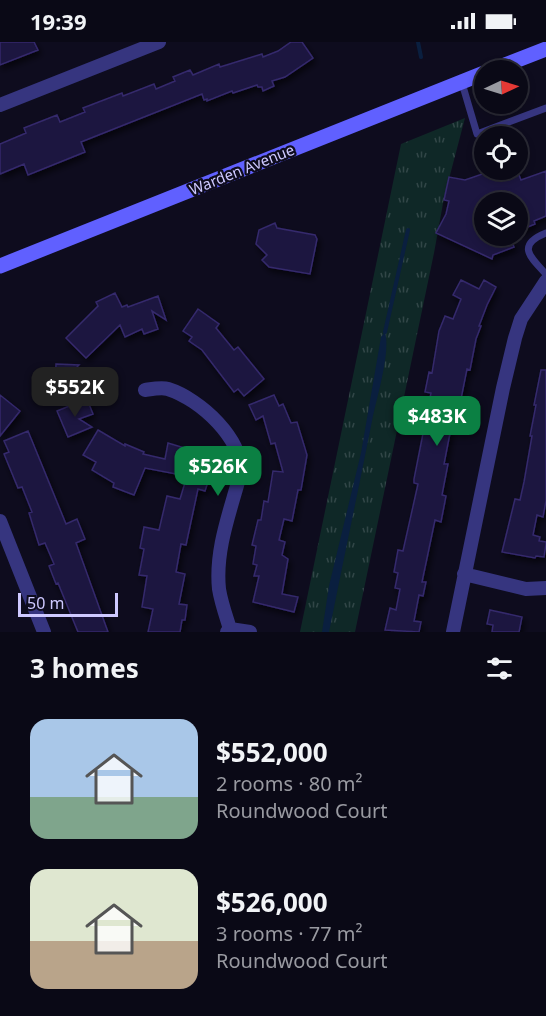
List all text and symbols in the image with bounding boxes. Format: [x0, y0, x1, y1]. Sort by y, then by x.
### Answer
text: 19:39 [30, 6, 87, 36]
north arrow [474, 60, 528, 114]
map controls [474, 60, 528, 246]
button: locate [474, 126, 528, 180]
street label: Warden Avenue [186, 139, 297, 199]
button: layers [474, 192, 528, 246]
pin: $552K [33, 367, 117, 418]
text: $552K [45, 373, 105, 400]
pin: $483K [395, 396, 479, 447]
text: $483K [407, 402, 467, 429]
pin: $526K [176, 446, 260, 497]
text: $526K [188, 452, 248, 479]
scale bar [18, 590, 118, 618]
text: 50 m [27, 592, 64, 614]
text: 3 homes [30, 650, 139, 686]
icon: filters [483, 652, 516, 685]
text: $552,000 [216, 734, 328, 770]
icon: home [78, 743, 150, 815]
text: 2 rooms · 80 m² [216, 770, 363, 797]
text: Roundwood Court [216, 797, 388, 824]
text: $526,000 [216, 884, 328, 920]
icon: home [78, 893, 150, 965]
text: 3 rooms · 77 m² [216, 920, 363, 947]
text: Roundwood Court [216, 947, 388, 974]

